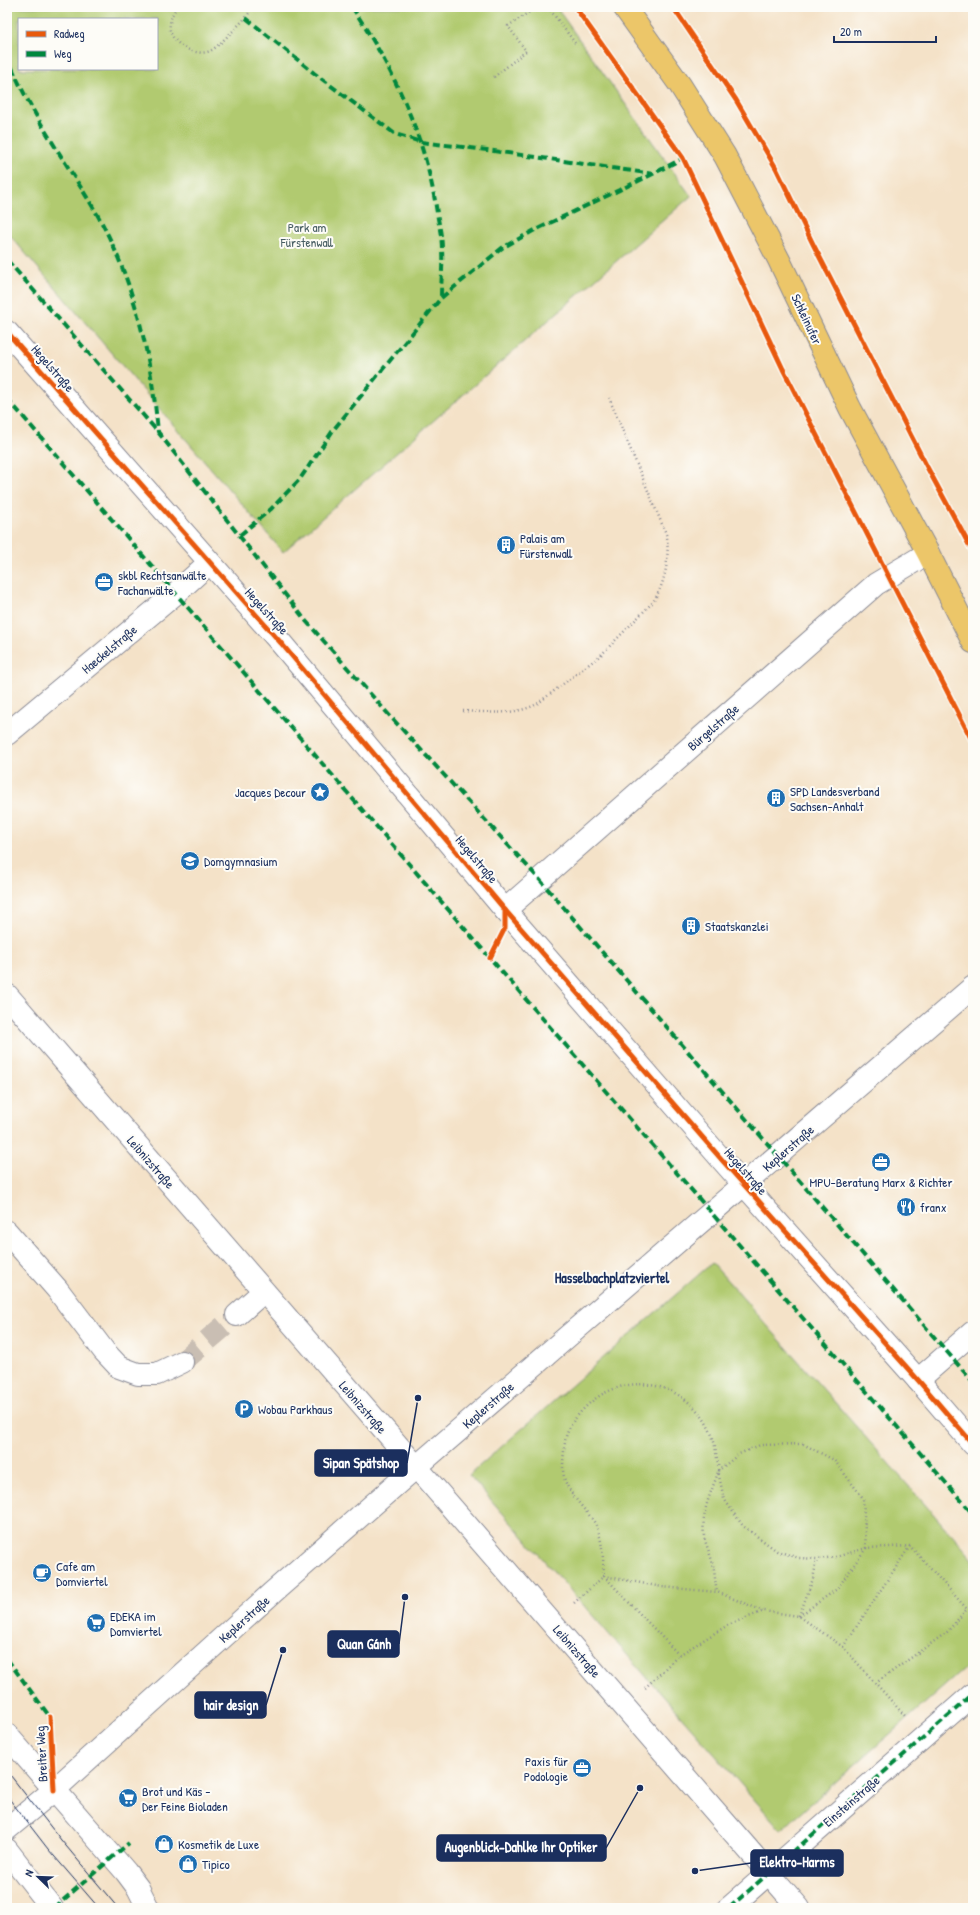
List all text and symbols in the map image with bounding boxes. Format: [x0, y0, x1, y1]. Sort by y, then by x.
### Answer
legend [18, 18, 158, 70]
scale bar [834, 18, 936, 44]
text: 20 m [840, 23, 862, 40]
text: Radweg [54, 25, 85, 42]
text: Weg [54, 45, 72, 62]
park label: Park am Fürstenwall [280, 218, 334, 251]
street label: Schleinufer [787, 291, 827, 347]
street label: Hegelstraße [27, 340, 79, 396]
place label: Palais am Fürstenwall [519, 529, 573, 562]
building icon: Palais am Fürstenwall [495, 534, 517, 556]
place label: skbl Rechtsanwälte Fachanwälte [117, 566, 206, 599]
office icon: skbl Rechtsanwälte Fachanwälte [93, 571, 115, 593]
street label: Hegelstraße [241, 584, 293, 638]
street label: Haeckelstraße [78, 621, 140, 677]
street label: Bürgelstraße [683, 700, 743, 754]
place icon: Jacques Decour [309, 781, 331, 803]
place label: SPD Landesverband Sachsen-Anhalt [790, 782, 879, 815]
place label: Jacques Decour [235, 783, 306, 801]
building icon: SPD Landesverband Sachsen-Anhalt [765, 787, 787, 809]
street label: Hegelstraße [452, 831, 502, 887]
school or university icon: Domgymnasium [179, 850, 201, 872]
place label: Domgymnasium [204, 852, 277, 870]
building icon: Staatskanzlei [680, 915, 702, 937]
place label: Staatskanzlei [705, 917, 769, 935]
street label: Keplerstraße [758, 1121, 818, 1175]
street label: Leibnizstraße [123, 1132, 179, 1192]
street label: Hegelstraße [720, 1143, 772, 1199]
office icon: MPU-Beratung Marx & Richter [870, 1151, 892, 1173]
place label: MPU-Beratung Marx & Richter [809, 1173, 953, 1191]
restaurant icon: franx [895, 1196, 917, 1218]
place label: franx [920, 1198, 947, 1216]
district label: Hasselbachplatzviertel [555, 1268, 670, 1289]
street label: Leibnizstraße [335, 1377, 391, 1437]
street label: Keplerstraße [458, 1378, 518, 1432]
parking icon: Wobau Parkhaus [233, 1398, 255, 1420]
place label: Wobau Parkhaus [258, 1400, 332, 1418]
callout: Sipan Spätshop [315, 1450, 407, 1476]
text: Sipan Spätshop [323, 1453, 400, 1474]
place label: Cafe am Domviertel [56, 1557, 108, 1590]
cafe icon: Cafe am Domviertel [31, 1562, 53, 1584]
street label: Keplerstraße [215, 1591, 273, 1647]
place label: EDEKA im Domviertel [110, 1607, 162, 1640]
supermarket icon: EDEKA im Domviertel [85, 1612, 107, 1634]
street label: Leibnizstraße [549, 1621, 605, 1681]
callout: Quan Gánh [328, 1631, 399, 1657]
text: Quan Gánh [337, 1634, 391, 1653]
callout: hair design [195, 1692, 266, 1718]
text: hair design [203, 1695, 259, 1716]
street label: Breiter Weg [31, 1725, 51, 1783]
place label: Paxis für Podologie [524, 1752, 568, 1785]
office icon: Paxis für Podologie [571, 1757, 593, 1779]
street label: Einsteinstraße [819, 1771, 883, 1831]
place label: Brot und Käs - Der Feine Bioladen [142, 1782, 228, 1815]
supermarket icon: Brot und Käs - Der Feine Bioladen [117, 1787, 139, 1809]
shop icon: Kosmetik de Luxe [153, 1833, 175, 1855]
place label: Kosmetik de Luxe [178, 1835, 259, 1853]
callout: Augenblick-Dahlke Ihr Optiker [437, 1835, 606, 1861]
text: Augenblick-Dahlke Ihr Optiker [445, 1837, 598, 1858]
callout: Elektro-Harms [751, 1850, 843, 1876]
text: Elektro-Harms [759, 1852, 835, 1871]
shop icon: Tipico [177, 1853, 199, 1875]
place label: Tipico [202, 1855, 230, 1873]
north arrow [18, 1857, 58, 1897]
text: N [21, 1868, 36, 1879]

